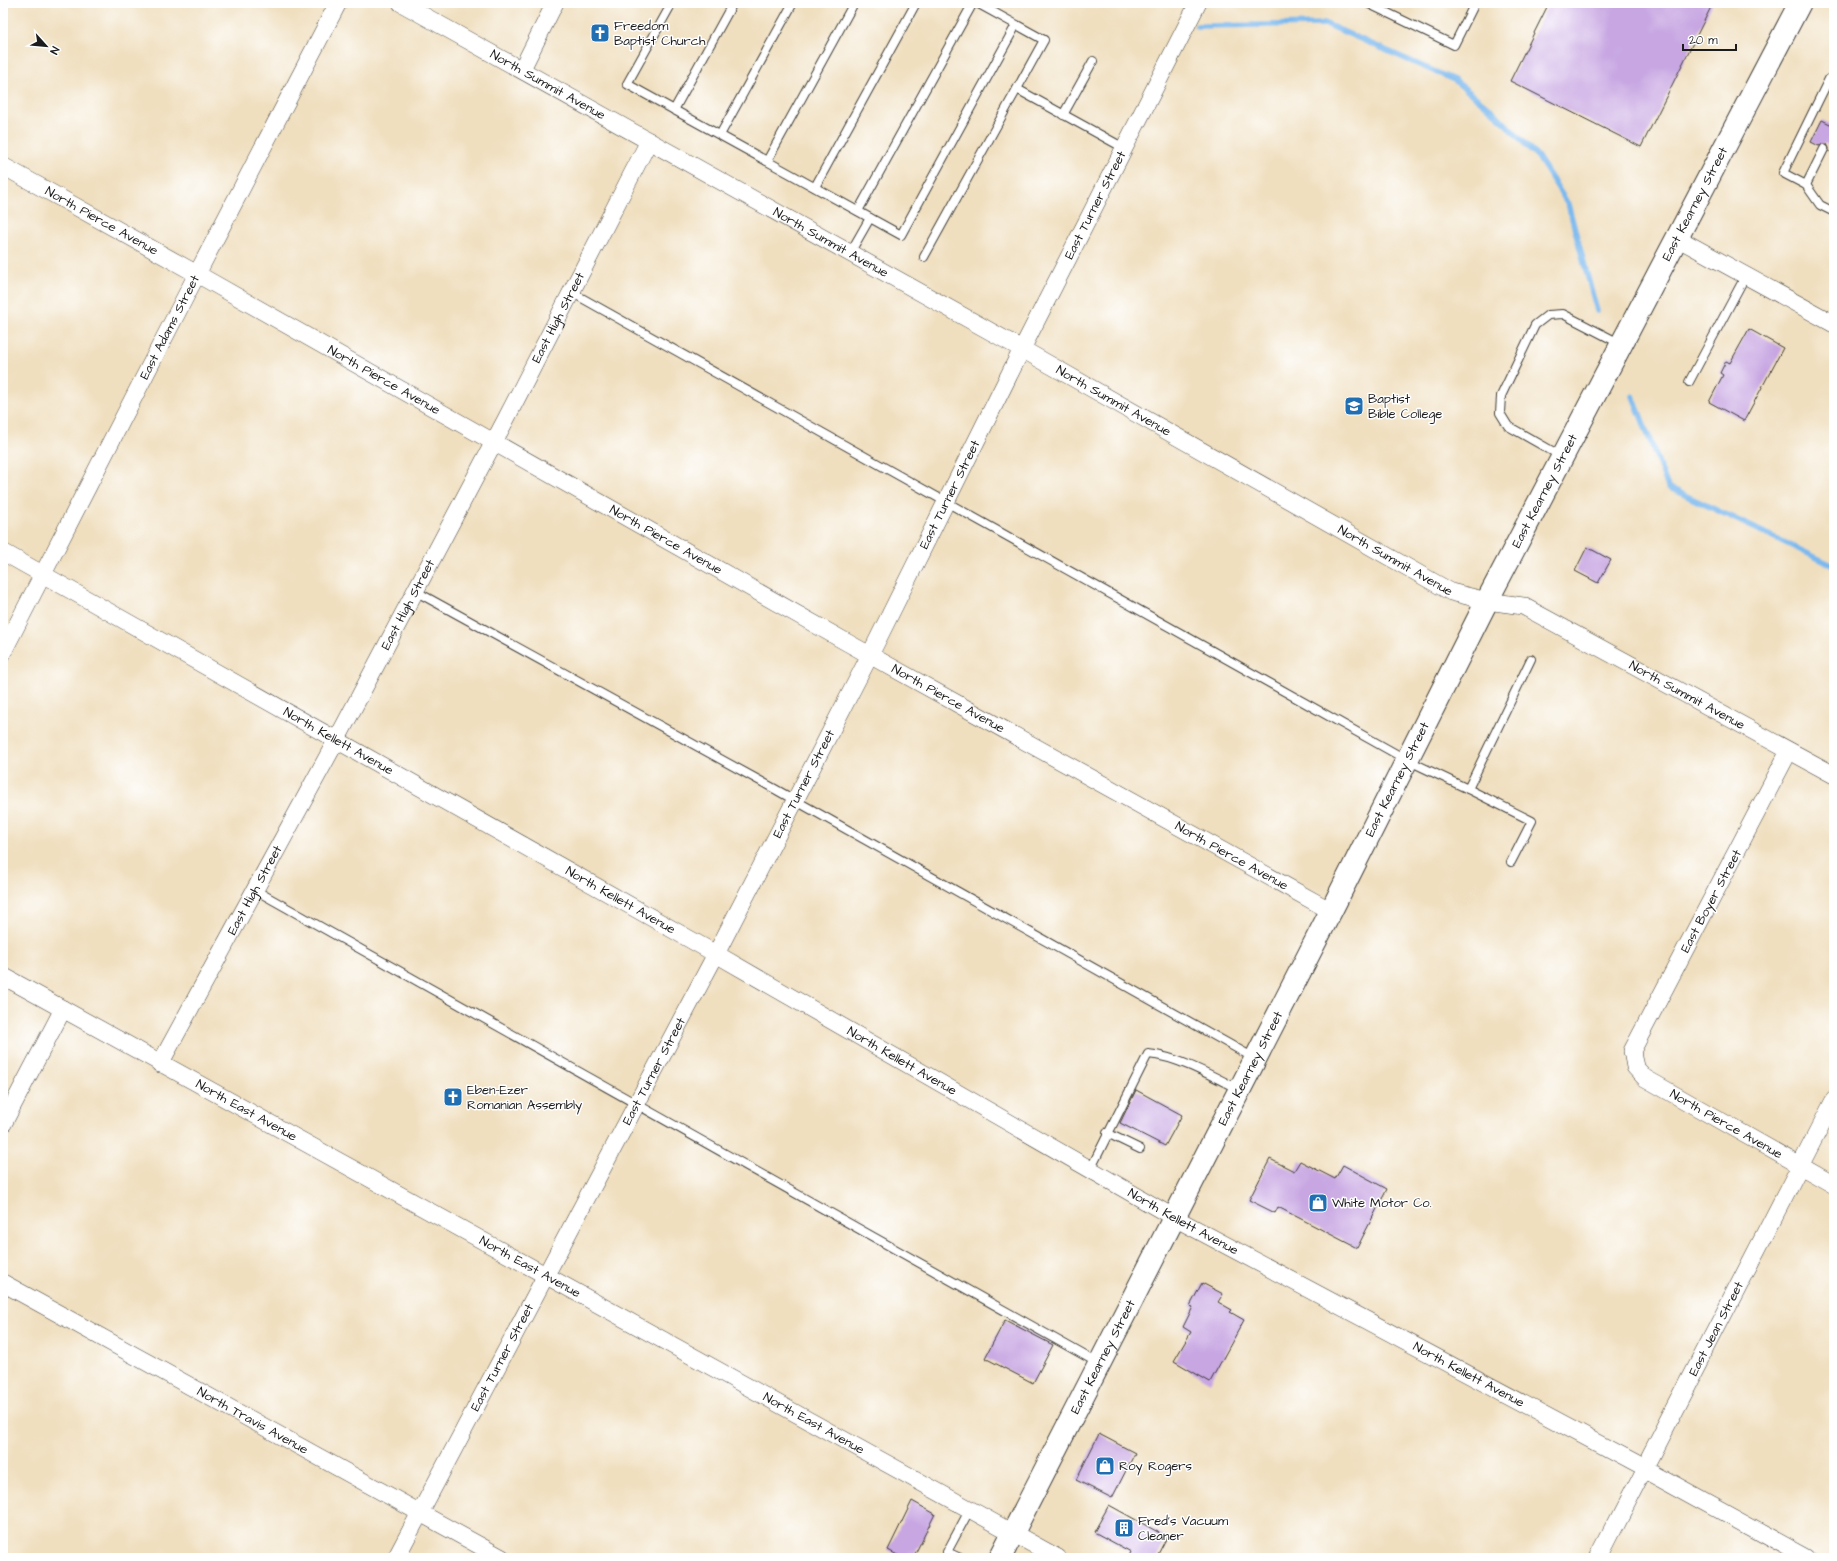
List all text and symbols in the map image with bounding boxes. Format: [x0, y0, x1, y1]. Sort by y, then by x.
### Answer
place label: Freedom Baptist Church [614, 17, 706, 50]
church icon: Freedom Baptist Church [589, 22, 611, 44]
north arrow [26, 26, 66, 66]
scale bar [1683, 26, 1736, 52]
text: 20 m [1689, 32, 1718, 49]
text: N [46, 44, 63, 57]
street label: North Summit Avenue [487, 45, 609, 124]
street label: East Kearney Street [1658, 143, 1732, 264]
street label: East Turner Street [1060, 147, 1131, 262]
street label: North Pierce Avenue [42, 182, 162, 260]
street label: North Summit Avenue [770, 203, 892, 282]
street label: East High Street [527, 268, 589, 366]
street label: East Adams Street [135, 271, 204, 383]
street label: North Pierce Avenue [324, 341, 444, 419]
street label: North Summit Avenue [1053, 361, 1174, 441]
place label: Baptist Bible College [1368, 390, 1442, 424]
school or university icon: Baptist Bible College [1343, 395, 1365, 417]
street label: East Kearney Street [1507, 430, 1582, 551]
street label: East Turner Street [915, 436, 985, 552]
street label: North Pierce Avenue [606, 501, 725, 579]
street label: North Summit Avenue [1335, 521, 1456, 600]
street label: East High Street [377, 556, 440, 653]
street label: North Summit Avenue [1626, 656, 1748, 734]
street label: North Pierce Avenue [888, 660, 1008, 737]
street label: North Kellett Avenue [280, 703, 397, 779]
street label: East Kearney Street [1361, 718, 1434, 840]
street label: East Turner Street [768, 726, 839, 841]
street label: North Pierce Avenue [1172, 817, 1291, 894]
street label: East High Street [223, 841, 287, 938]
street label: East Boyer Street [1676, 846, 1747, 956]
street label: North Kellett Avenue [562, 862, 679, 938]
street label: East Kearney Street [1214, 1007, 1288, 1129]
street label: East Turner Street [618, 1014, 690, 1128]
street label: North Kellett Avenue [844, 1022, 960, 1100]
street label: North East Avenue [193, 1075, 300, 1146]
place label: Eben-Ezer Romanian Assembly [467, 1081, 582, 1115]
street label: North Pierce Avenue [1667, 1085, 1786, 1163]
church icon: Eben-Ezer Romanian Assembly [442, 1086, 464, 1108]
street label: North Kellett Avenue [1125, 1184, 1242, 1259]
shop icon: White Motor Co. [1307, 1192, 1329, 1214]
place label: White Motor Co. [1332, 1194, 1432, 1212]
street label: North East Avenue [476, 1232, 584, 1302]
street label: East Jean Street [1684, 1278, 1748, 1379]
street label: East Kearney Street [1066, 1296, 1140, 1417]
street label: East Turner Street [466, 1300, 539, 1414]
street label: North Kellett Avenue [1410, 1338, 1528, 1412]
street label: North Travis Avenue [194, 1383, 311, 1458]
street label: North East Avenue [760, 1388, 868, 1459]
shop icon: Roy Rogers [1094, 1455, 1116, 1477]
place label: Roy Rogers [1119, 1457, 1192, 1476]
place label: Fred's Vacuum Cleaner [1138, 1512, 1229, 1545]
building icon: Fred's Vacuum Cleaner [1113, 1517, 1135, 1539]

